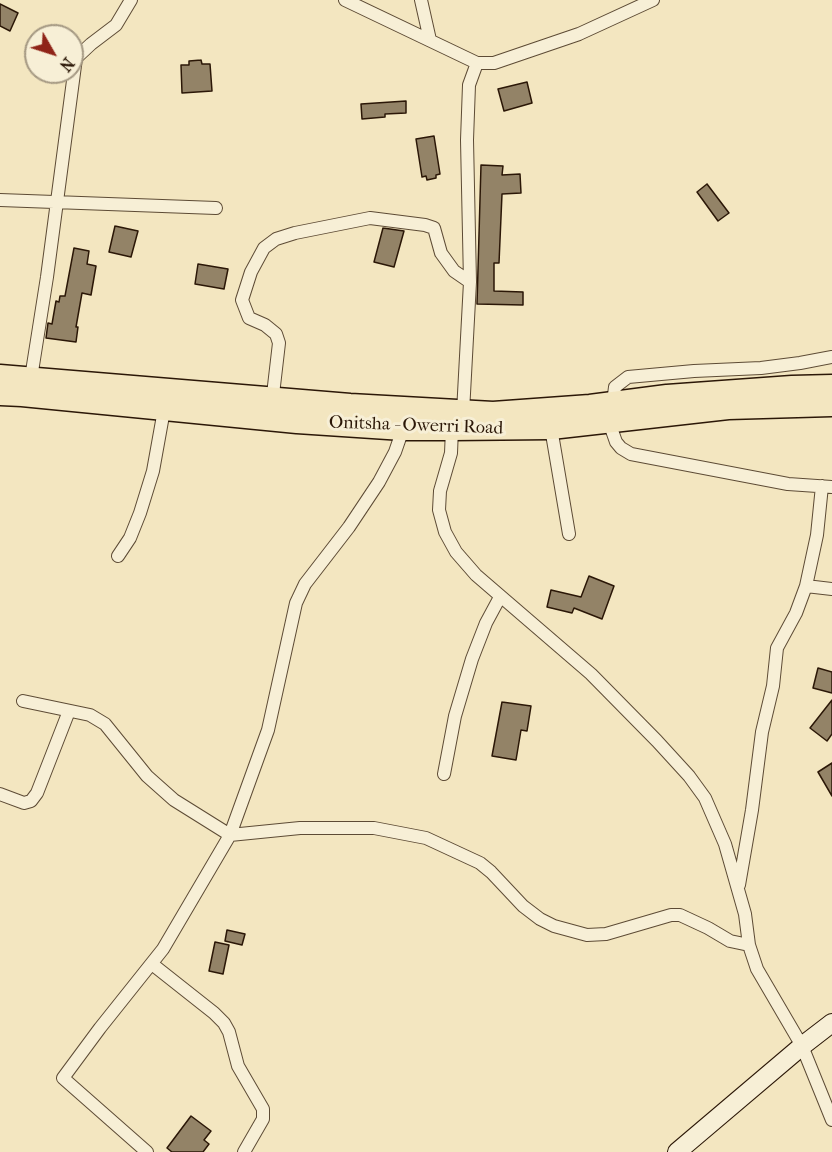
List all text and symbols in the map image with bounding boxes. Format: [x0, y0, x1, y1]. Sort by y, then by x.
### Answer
north arrow [24, 24, 84, 84]
text: N [56, 54, 78, 75]
street label: Onitsha - Owerri Road [328, 412, 504, 440]

